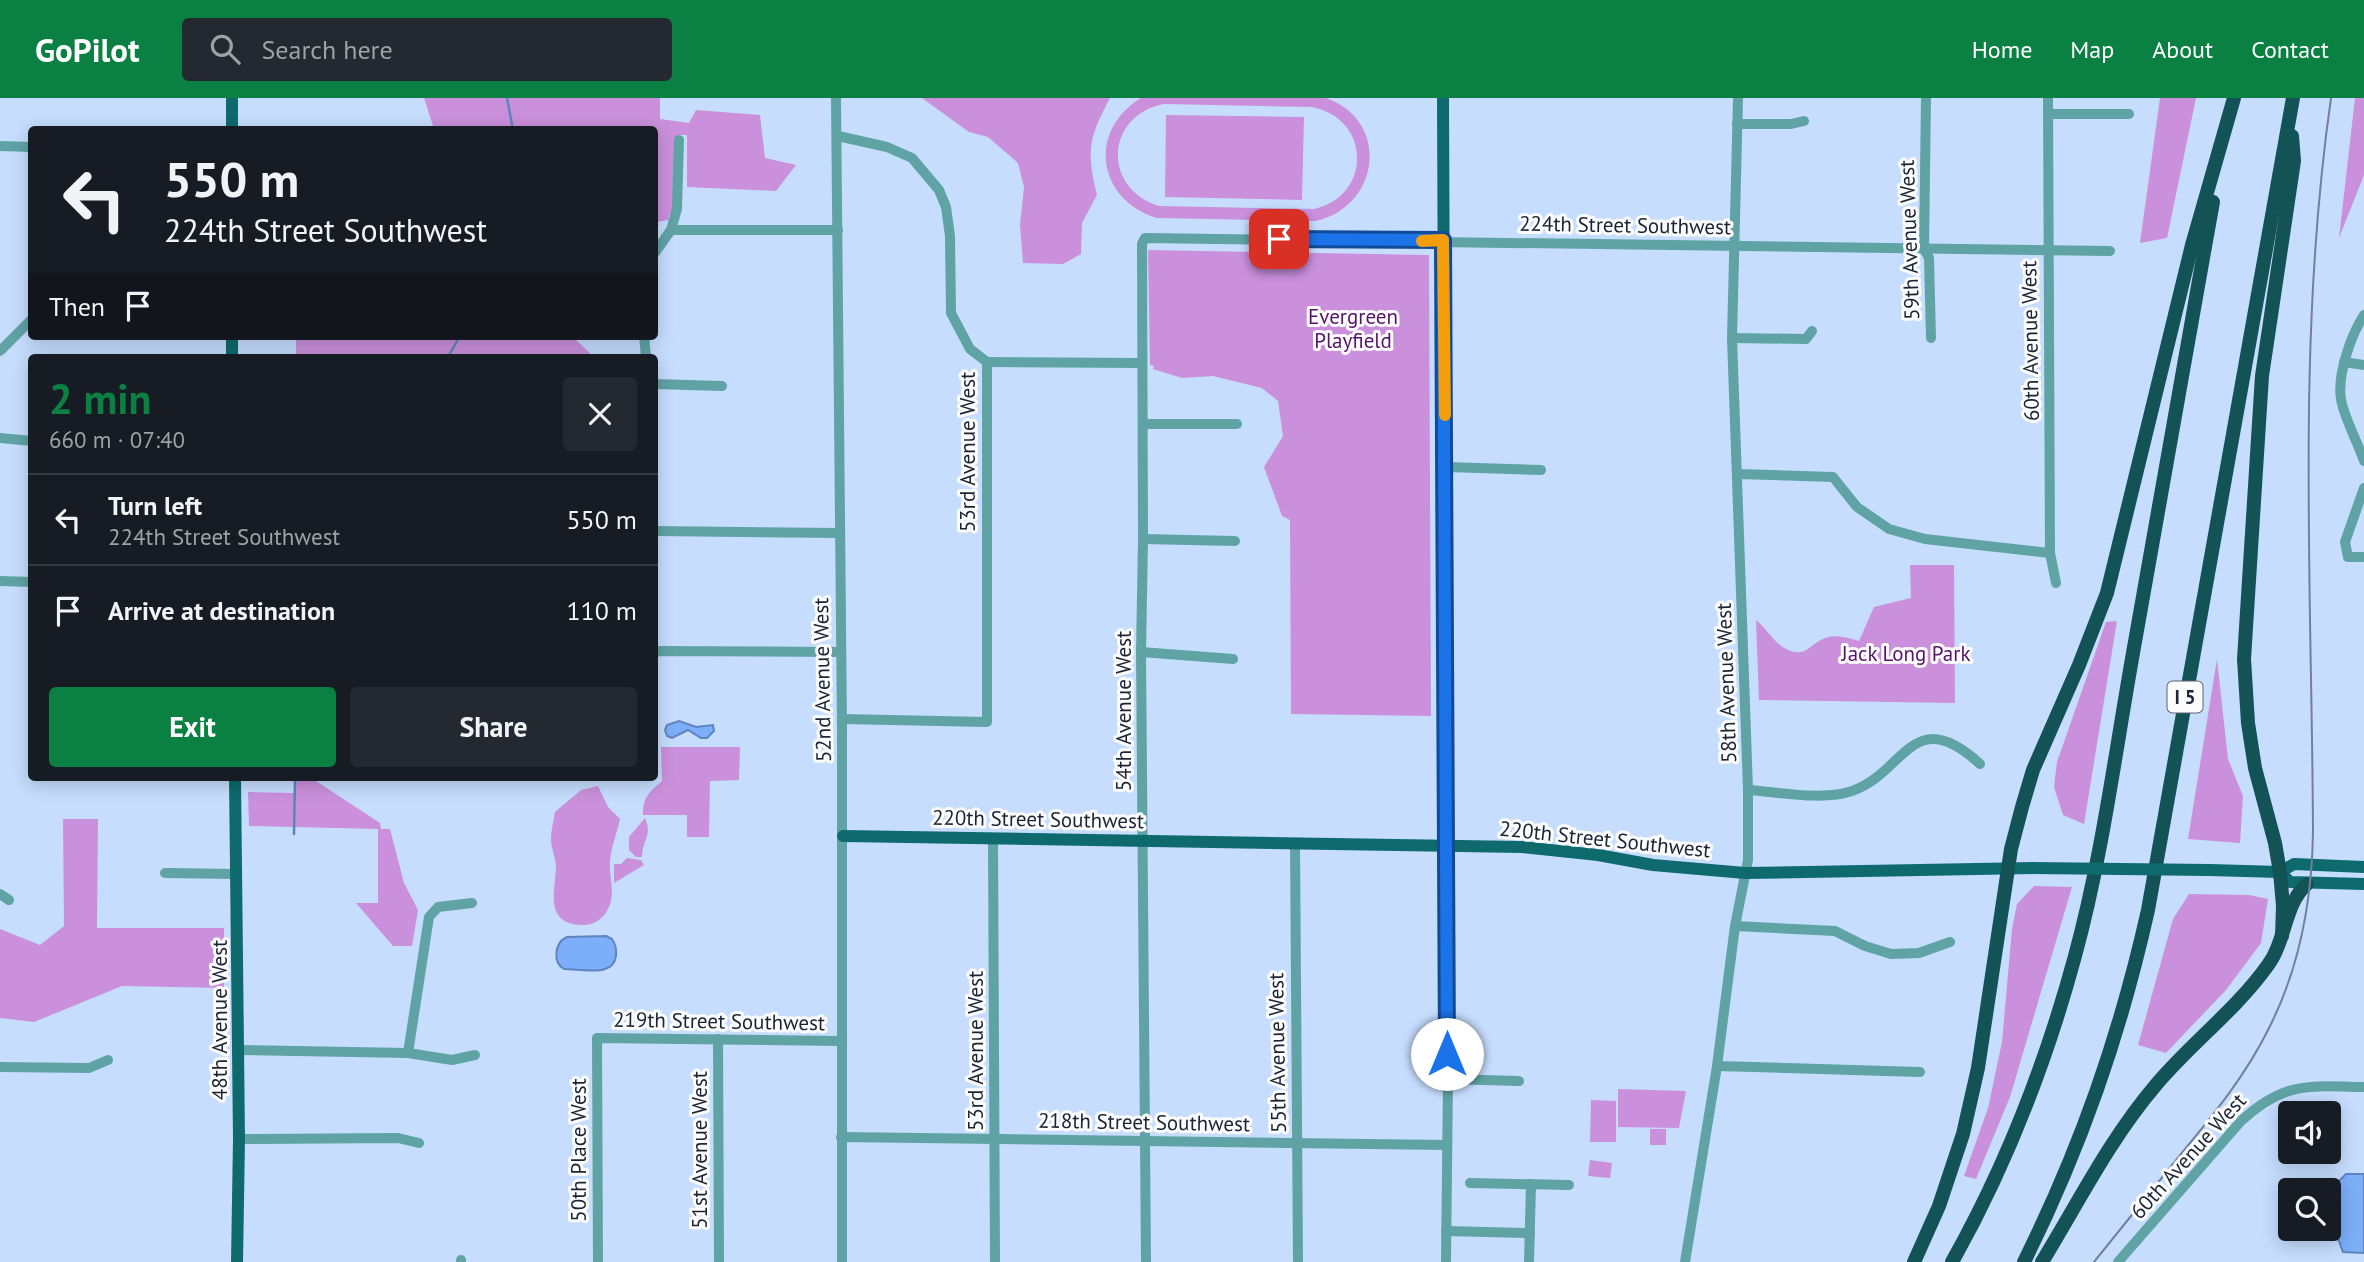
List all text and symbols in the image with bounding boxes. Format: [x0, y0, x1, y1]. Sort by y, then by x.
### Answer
search box [182, 18, 672, 81]
text: GoPilot [35, 28, 140, 71]
icon: search [206, 30, 244, 68]
text: Search here [262, 33, 393, 66]
text: Home [1972, 34, 2032, 65]
text: Map [2070, 34, 2114, 65]
text: About [2152, 34, 2213, 65]
text: Contact [2251, 34, 2329, 65]
text: 550 m [164, 147, 299, 211]
icon: left [49, 154, 140, 245]
street label: 59th Avenue West [1893, 159, 1925, 321]
text: 224th Street Southwest [164, 209, 487, 251]
pin [1249, 209, 1309, 269]
street label: 224th Street Southwest [1519, 210, 1731, 240]
icon: arrive [1260, 220, 1298, 258]
street label: 60th Avenue West [2015, 261, 2045, 421]
icon: arrive [119, 287, 157, 325]
text: Then [49, 290, 105, 323]
park label: Evergreen Playfield [1308, 303, 1398, 354]
text: 2 min [49, 371, 151, 426]
street label: 53rd Avenue West [954, 372, 981, 532]
button: close [563, 377, 637, 451]
text: 660 m · 07:40 [49, 425, 185, 454]
text: Turn left [108, 489, 202, 522]
icon: left [49, 501, 87, 539]
text: 550 m [566, 503, 637, 536]
text: 224th Street Southwest [108, 522, 340, 551]
icon: arrive [49, 592, 87, 630]
text: Arrive at destination [108, 594, 335, 627]
text: 110 m [566, 594, 637, 627]
street label: 52nd Avenue West [807, 598, 837, 762]
street label: 58th Avenue West [1710, 602, 1742, 764]
street label: 54th Avenue West [1110, 631, 1137, 791]
park label: Jack Long Park [1841, 640, 1970, 667]
road number: I 5 [2168, 682, 2202, 712]
button: Exit [49, 687, 336, 767]
button: Share [350, 687, 637, 767]
street label: 220th Street Southwest [932, 804, 1144, 834]
street label: 220th Street Southwest [1498, 814, 1712, 864]
street label: 48th Avenue West [206, 940, 233, 1100]
street label: 53rd Avenue West [962, 971, 989, 1131]
street label: 55th Avenue West [1262, 973, 1292, 1133]
street label: 219th Street Southwest [613, 1006, 825, 1036]
position arrow [1410, 1017, 1484, 1091]
street label: 51st Avenue West [686, 1071, 713, 1229]
street label: 50th Place West [565, 1078, 592, 1222]
street label: 60th Avenue West [2124, 1087, 2252, 1225]
map controls [2278, 1101, 2341, 1241]
button: sound [2278, 1101, 2341, 1164]
street label: 218th Street Southwest [1038, 1107, 1250, 1137]
button: search [2278, 1178, 2341, 1241]

